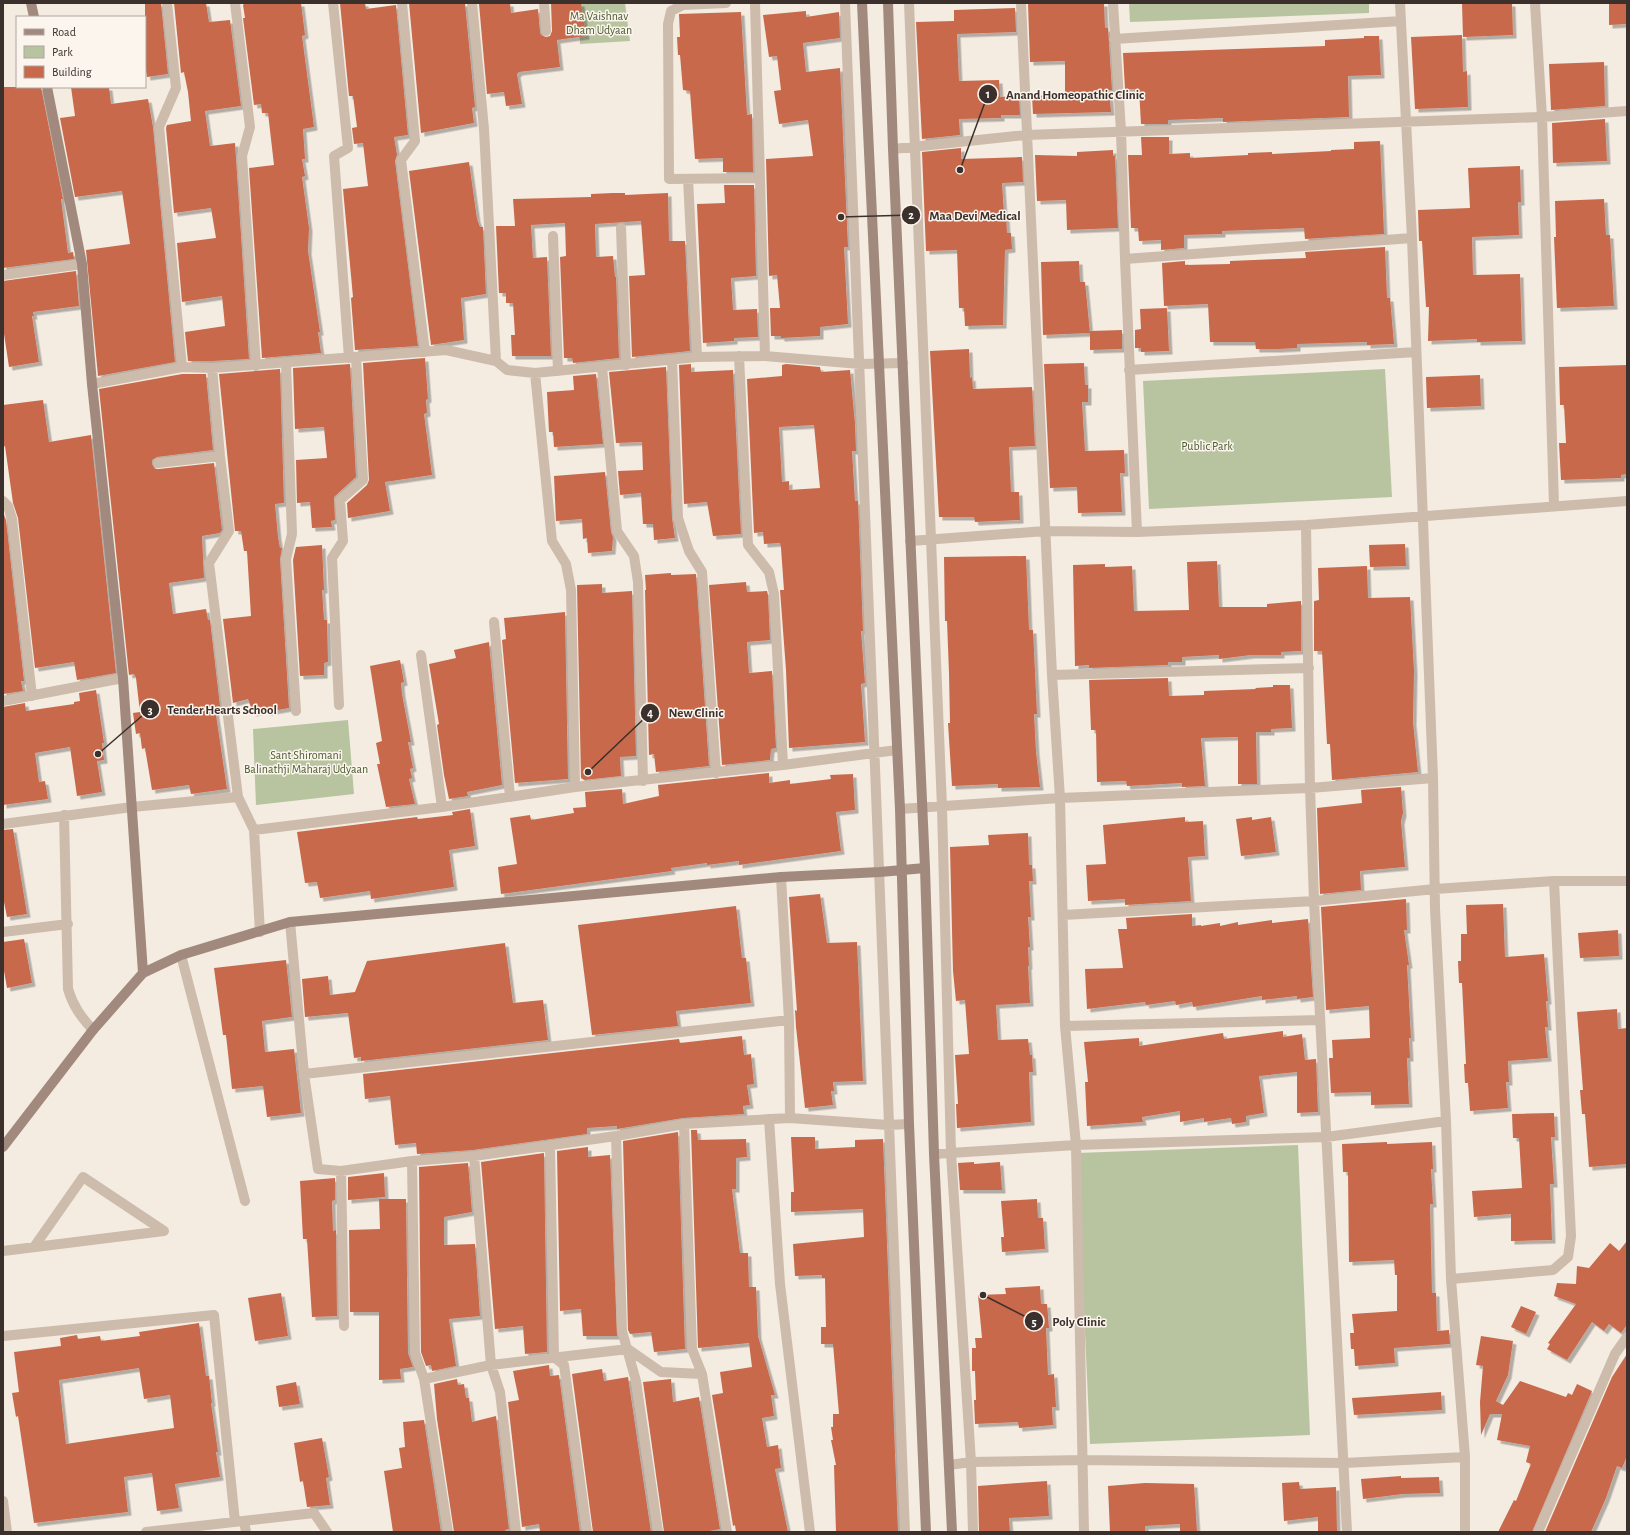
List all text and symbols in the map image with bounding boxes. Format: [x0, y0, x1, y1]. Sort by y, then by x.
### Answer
park label: Ma Vaishnav Dham Udyaan [566, 10, 632, 37]
legend [16, 16, 146, 88]
text: Road [52, 26, 76, 38]
text: Park [52, 46, 73, 58]
text: Building [52, 66, 92, 78]
callout: Anand Homeopathic Clinic [978, 82, 1152, 107]
text: 1 [986, 88, 990, 100]
text: Anand Homeopathic Clinic [1006, 89, 1144, 102]
callout: Maa Devi Medical [901, 203, 1029, 228]
text: 2 [908, 209, 914, 221]
text: Maa Devi Medical [929, 210, 1021, 223]
park label: Public Park [1181, 440, 1233, 452]
callout: Tender Hearts School [140, 697, 285, 722]
callout: New Clinic [640, 700, 731, 725]
text: 3 [147, 704, 153, 716]
text: Tender Hearts School [167, 704, 277, 717]
text: 4 [647, 707, 653, 719]
text: New Clinic [669, 707, 723, 720]
park label: Sant Shiromani Balinathji Maharaj Udyaan [244, 749, 368, 776]
callout: Poly Clinic [1024, 1309, 1114, 1334]
text: 5 [1031, 1316, 1037, 1328]
text: Poly Clinic [1052, 1316, 1106, 1329]

